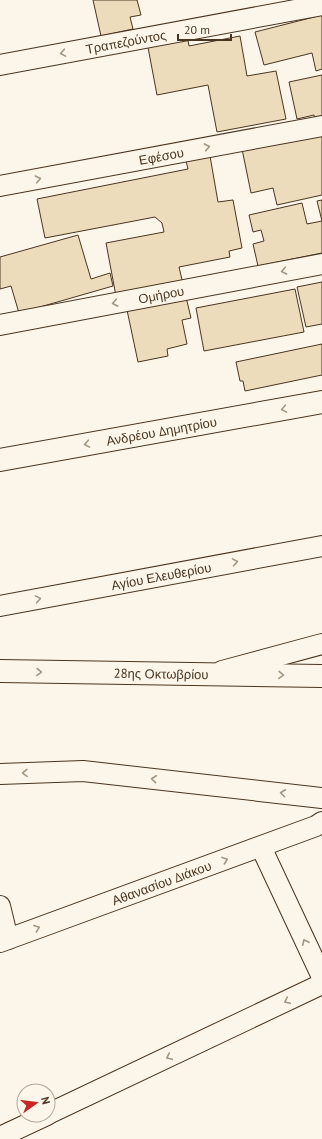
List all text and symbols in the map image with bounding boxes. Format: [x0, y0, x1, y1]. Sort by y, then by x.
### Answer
scale bar [178, 16, 231, 42]
text: 20 m [184, 22, 210, 37]
street label: Τραπεζούντος [84, 26, 167, 57]
one-way arrow [60, 48, 66, 57]
street label: Εφέσου [137, 143, 185, 168]
one-way arrow [204, 144, 211, 152]
one-way arrow [35, 175, 41, 184]
one-way arrow [281, 266, 287, 275]
street label: Ομήρου [137, 282, 185, 307]
one-way arrow [112, 299, 118, 307]
one-way arrow [281, 404, 287, 412]
street label: Ανδρέου Δημητρίου [105, 413, 218, 449]
one-way arrow [84, 440, 90, 448]
street label: Αγίου Ελευθερίου [110, 558, 213, 594]
one-way arrow [232, 559, 238, 567]
one-way arrow [35, 595, 41, 603]
street label: 28ης Οκτωβρίου [113, 664, 209, 683]
one-way arrow [36, 668, 42, 676]
one-way arrow [278, 671, 284, 679]
one-way arrow [22, 769, 28, 778]
one-way arrow [151, 774, 157, 783]
one-way arrow [280, 789, 286, 798]
one-way arrow [221, 856, 228, 865]
street label: Αθανασίου Διάκου [109, 857, 214, 909]
one-way arrow [33, 925, 40, 933]
one-way arrow [302, 939, 310, 946]
one-way arrow [283, 996, 291, 1004]
one-way arrow [166, 1052, 174, 1060]
north arrow [16, 1083, 56, 1123]
text: N [38, 1095, 53, 1106]

